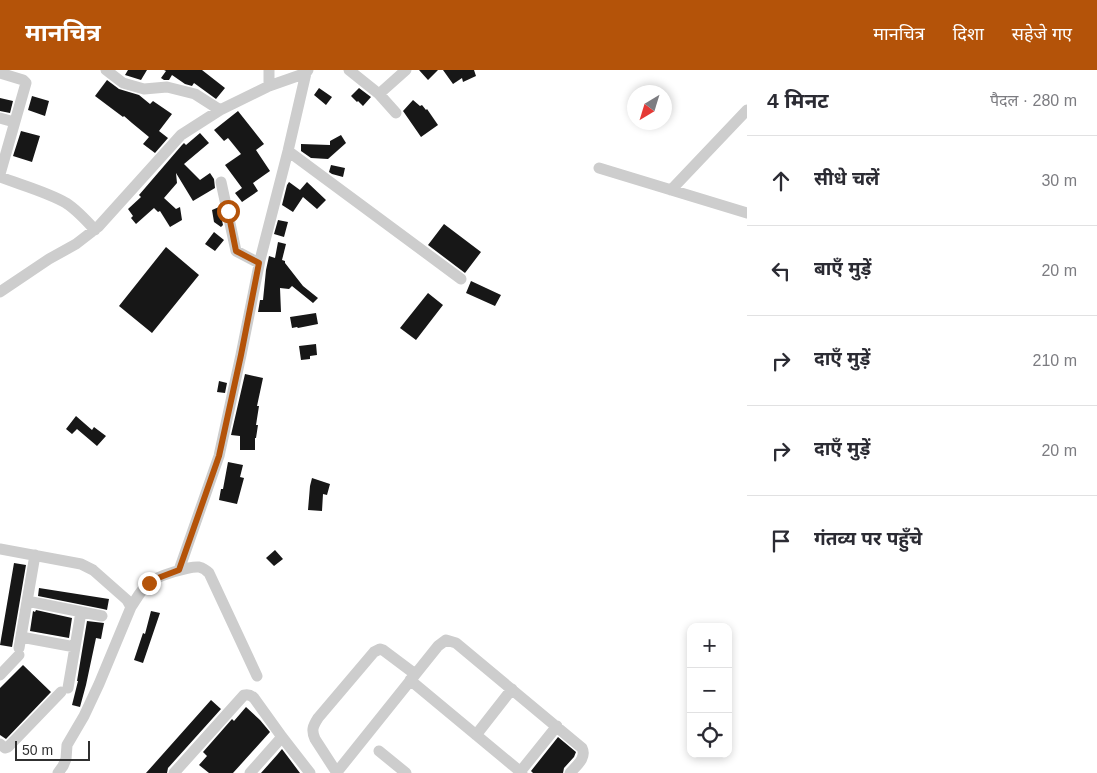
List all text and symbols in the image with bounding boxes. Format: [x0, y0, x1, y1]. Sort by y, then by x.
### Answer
text: मानचित्र [25, 19, 101, 46]
text: मानचित्र [873, 24, 925, 44]
text: दिशा [953, 24, 984, 44]
text: सहेजे गए [1012, 24, 1072, 44]
north arrow [627, 85, 672, 130]
text: 4 मिनट [767, 89, 829, 112]
text: पैदल · 280 m [990, 92, 1077, 109]
icon: ahead [767, 167, 795, 195]
text: सीधे चलें [814, 168, 879, 189]
text: 30 m [1041, 172, 1077, 189]
route start [217, 200, 240, 223]
icon: left [767, 257, 795, 285]
text: बाएँ मुड़ें [814, 258, 871, 279]
text: 20 m [1041, 262, 1077, 279]
icon: right [767, 347, 795, 375]
text: दाएँ मुड़ें [814, 348, 870, 369]
text: 210 m [1033, 352, 1077, 369]
icon: right [767, 437, 795, 465]
text: दाएँ मुड़ें [814, 438, 870, 459]
text: 20 m [1041, 442, 1077, 459]
icon: arrive [767, 527, 795, 555]
text: गंतव्य पर पहुँचे [814, 528, 922, 549]
route end [138, 572, 161, 595]
map controls [687, 623, 732, 758]
button: + [687, 623, 732, 668]
button: − [687, 668, 732, 713]
button: locate [687, 713, 732, 758]
scale bar [15, 738, 90, 761]
text: 50 m [22, 742, 53, 758]

